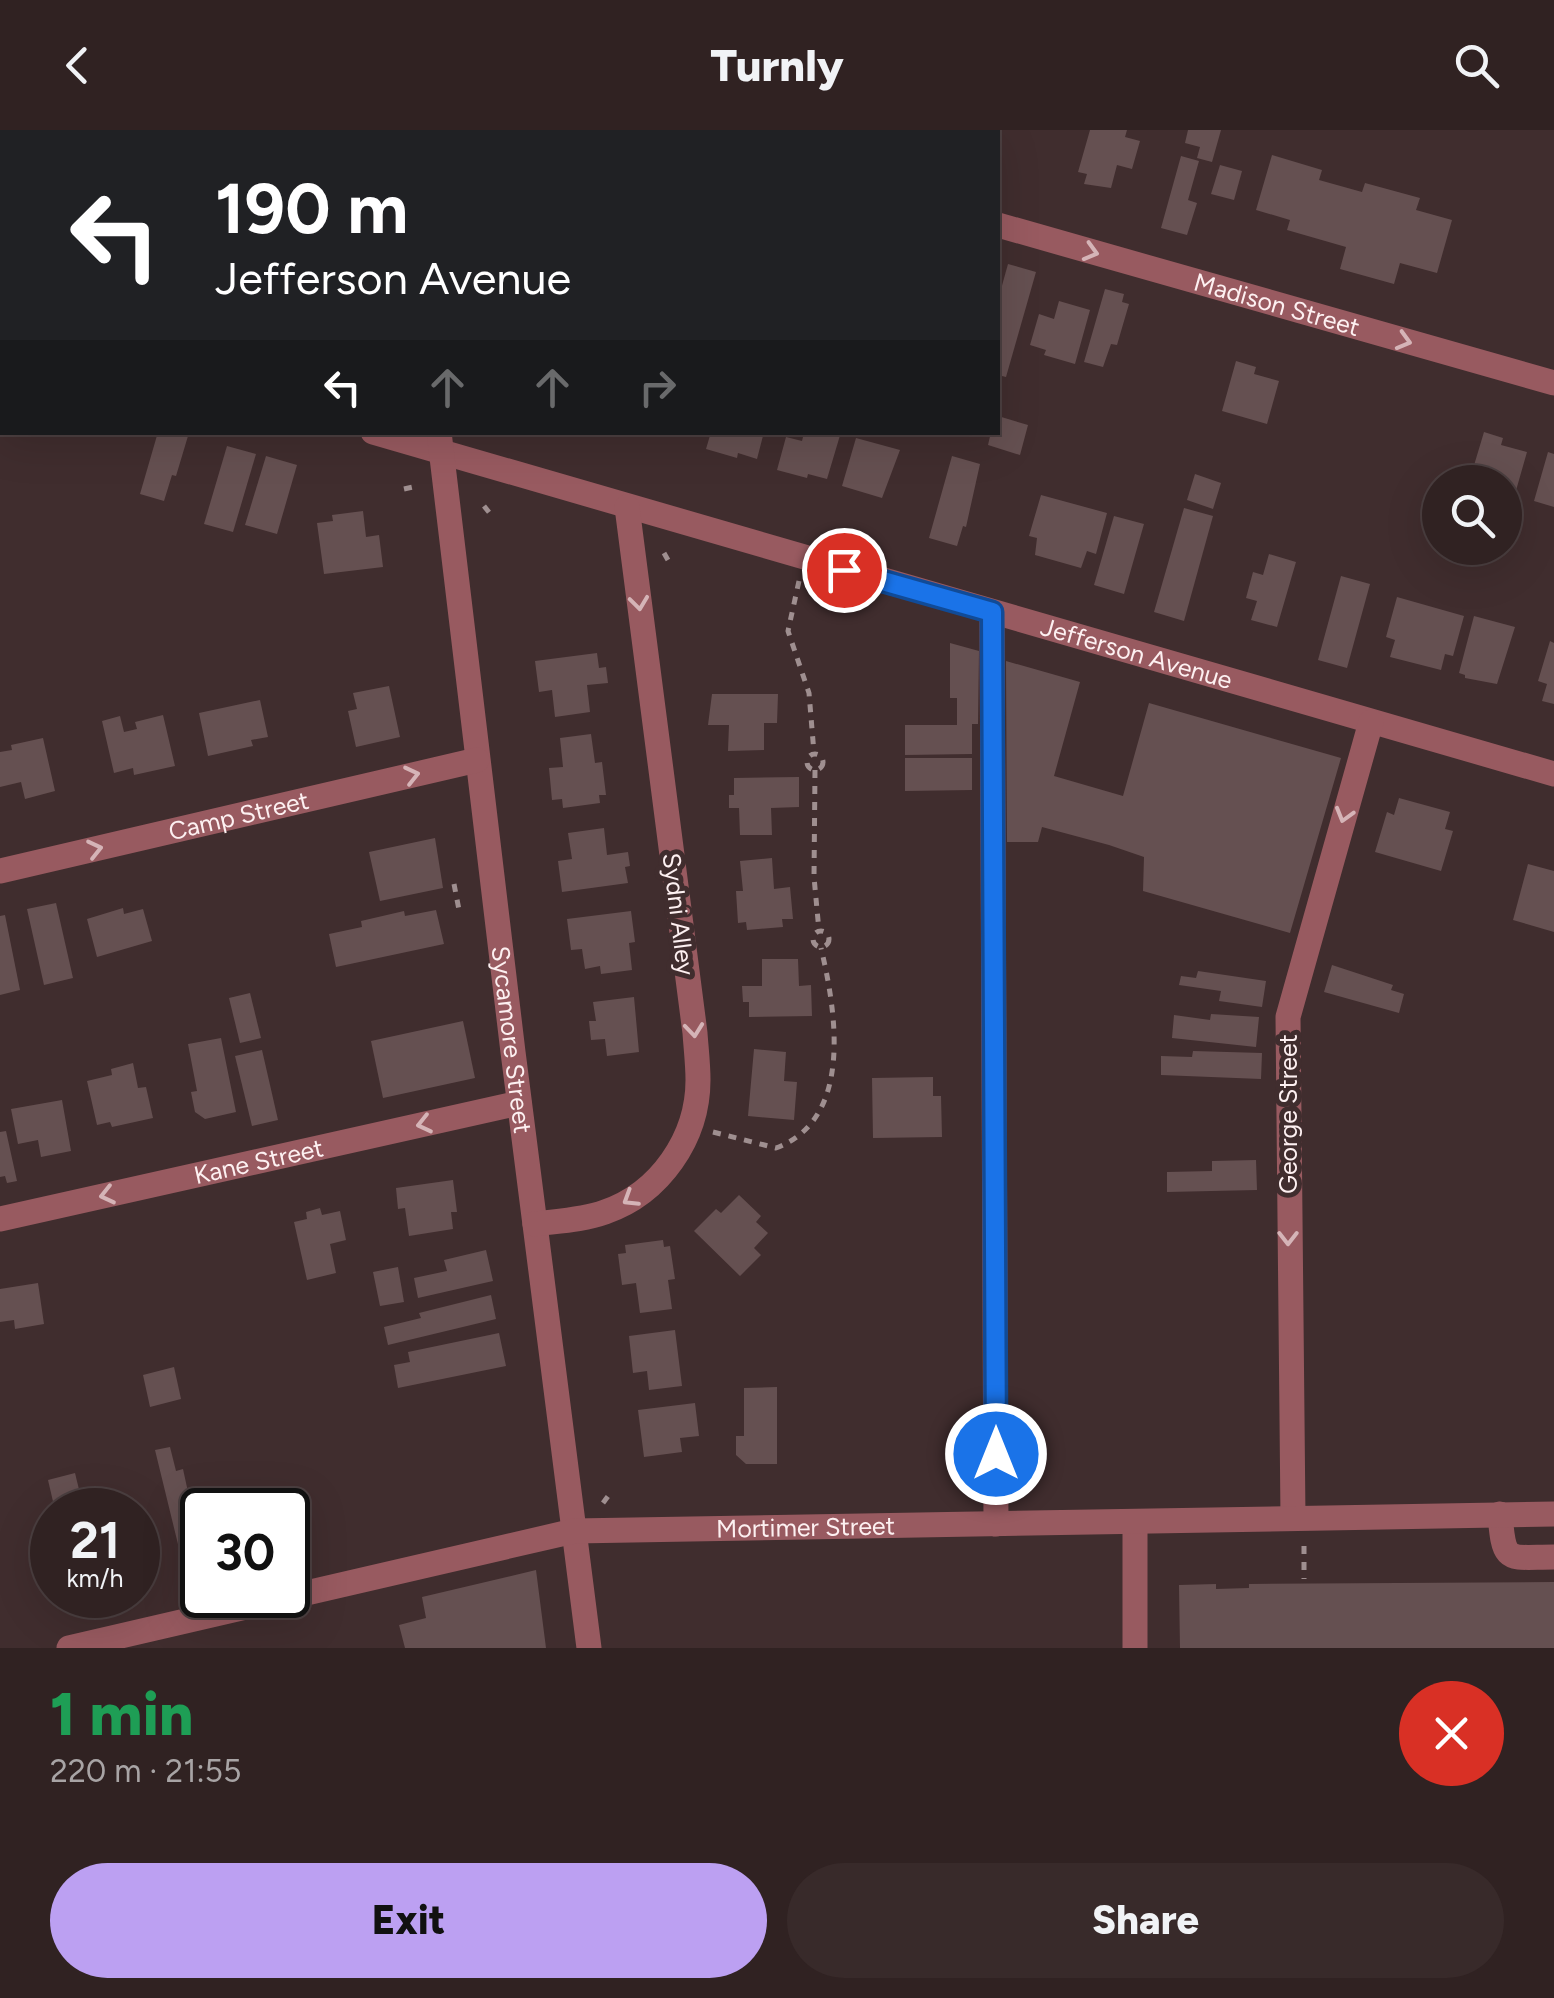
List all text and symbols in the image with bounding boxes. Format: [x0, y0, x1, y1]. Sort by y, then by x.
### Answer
icon: back [50, 38, 105, 93]
text: Turnly [710, 38, 844, 92]
icon: search [1449, 38, 1504, 93]
text: 190 m [215, 166, 408, 251]
icon: left [50, 170, 180, 300]
one-way arrow [1082, 240, 1099, 261]
text: Jefferson Avenue [215, 251, 571, 305]
street label: Madison Street [1191, 267, 1363, 342]
one-way arrow [1395, 329, 1412, 350]
icon: left [315, 360, 370, 415]
icon: ahead [420, 360, 475, 415]
icon: ahead [525, 360, 580, 415]
icon: right [630, 360, 685, 415]
map controls [1422, 465, 1522, 565]
button: search [1422, 465, 1522, 565]
pin [802, 528, 887, 613]
icon: arrive [817, 543, 872, 598]
one-way arrow [628, 596, 649, 612]
street label: Jefferson Avenue [1037, 611, 1236, 695]
one-way arrow [403, 766, 420, 787]
street label: Camp Street [166, 785, 312, 846]
one-way arrow [1335, 806, 1356, 823]
one-way arrow [86, 840, 103, 861]
street label: Sydni Alley [657, 851, 701, 977]
street label: Sycamore Street [485, 944, 538, 1135]
one-way arrow [683, 1022, 704, 1038]
street label: George Street [1273, 1034, 1303, 1194]
one-way arrow [416, 1112, 433, 1133]
street label: Kane Street [191, 1132, 326, 1190]
one-way arrow [99, 1183, 116, 1204]
one-way arrow [623, 1187, 641, 1206]
one-way arrow [1277, 1230, 1299, 1246]
position arrow [944, 1402, 1048, 1506]
speed limit sign: 30 [180, 1488, 310, 1618]
text: 21 [70, 1510, 120, 1571]
street label: Mortimer Street [716, 1510, 895, 1544]
text: km/h [66, 1563, 124, 1593]
text: 1 min [50, 1678, 193, 1750]
button: close [1399, 1681, 1504, 1786]
text: 220 m · 21:55 [50, 1752, 241, 1790]
button: Exit [50, 1863, 767, 1978]
button: Share [787, 1863, 1504, 1978]

